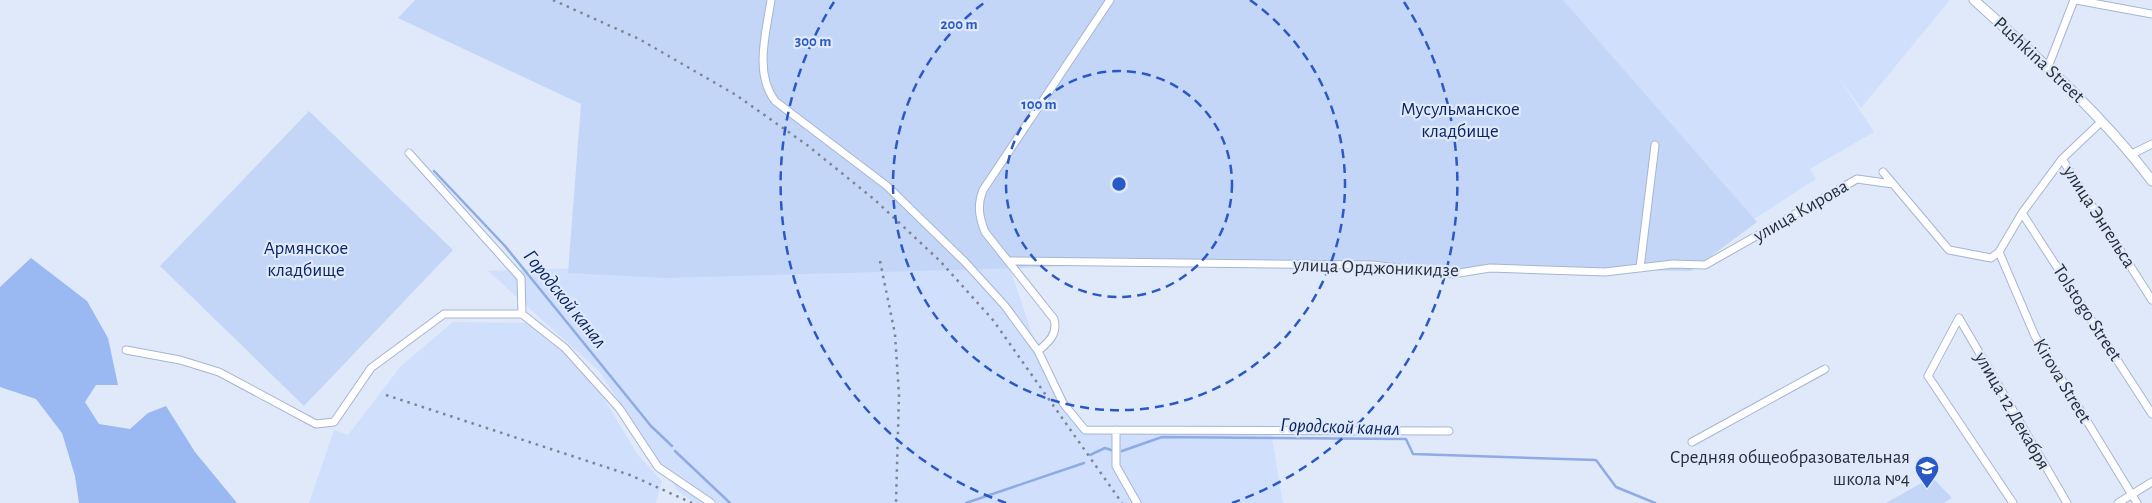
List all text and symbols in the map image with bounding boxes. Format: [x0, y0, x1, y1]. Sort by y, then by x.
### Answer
street label: Pushkina Street [1990, 14, 2088, 106]
text: 200 m [940, 17, 978, 32]
text: 300 m [795, 34, 831, 49]
text: 100 m [1021, 97, 1057, 112]
park label: Мусульманское кладбище [1400, 100, 1520, 141]
street label: улица Энгельса [2059, 162, 2139, 272]
centre of rings [1110, 175, 1128, 193]
street label: улица Кирова [1750, 176, 1852, 246]
park label: Армянское кладбище [264, 239, 348, 280]
water label: Городской канал [520, 246, 610, 352]
street label: улица Орджоникидзе [1292, 256, 1459, 280]
street label: Tolstogo Street [2049, 261, 2125, 365]
street label: Kirova Street [2030, 336, 2094, 426]
street label: улица 12 Декабря [1970, 348, 2053, 473]
water label: Городской канал [1280, 415, 1400, 439]
place label: Средняя общеобразовательная школа №4 [1670, 448, 1910, 489]
school or university icon: Средняя общеобразовательная школа №4 [1914, 455, 1940, 489]

